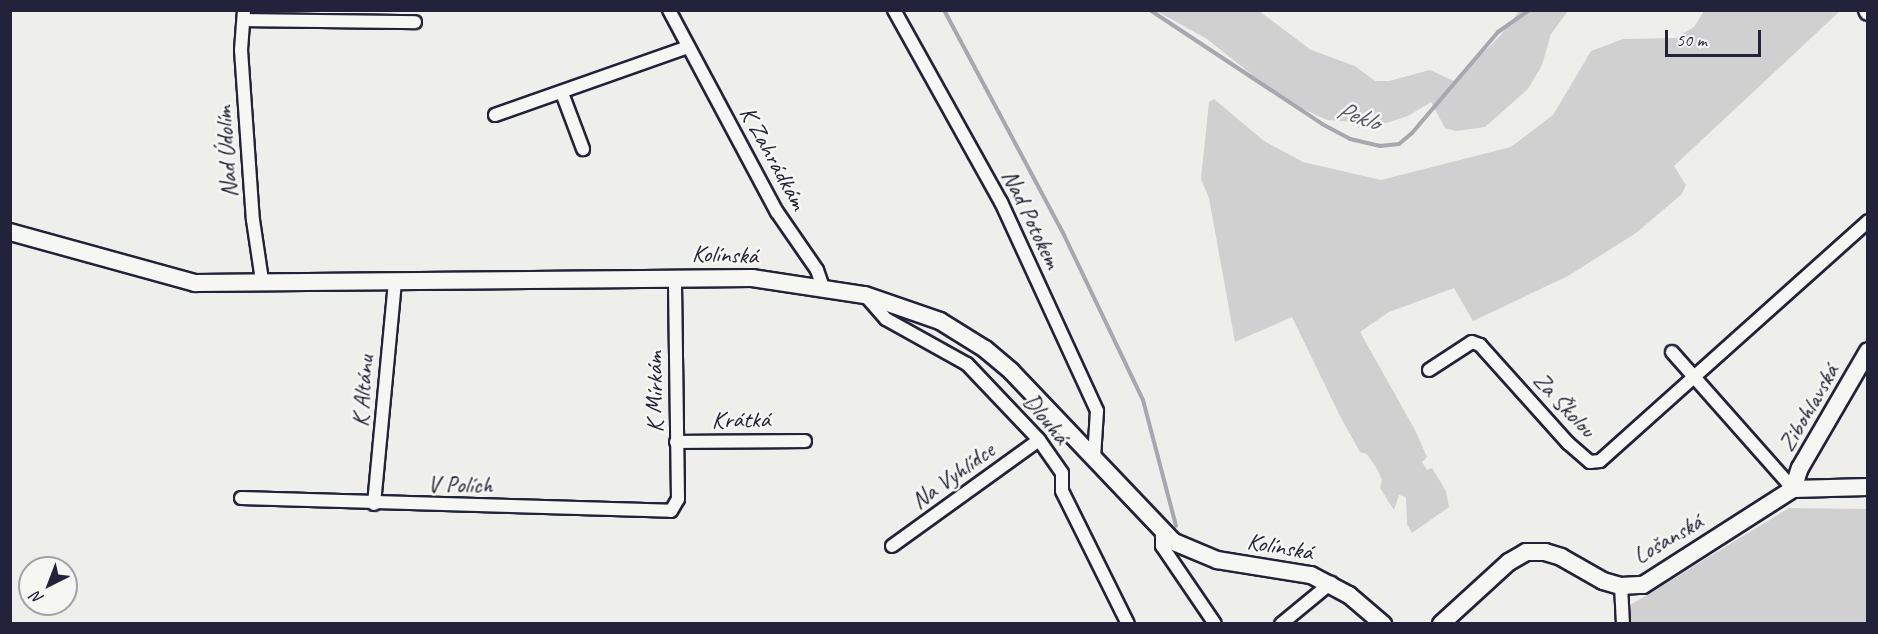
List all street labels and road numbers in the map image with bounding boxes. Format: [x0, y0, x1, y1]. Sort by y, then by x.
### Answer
street label: K Zahrádkám [733, 102, 813, 214]
street label: Nad Údolím [209, 105, 245, 199]
street label: Nad Potokem [995, 165, 1067, 273]
street label: Kolínská [692, 239, 758, 271]
street label: K Mírkám [641, 352, 669, 432]
street label: K Altánu [346, 354, 380, 428]
street label: Zibohlavská [1773, 359, 1845, 457]
street label: Za Školou [1527, 366, 1601, 444]
street label: Dlouhá [1017, 388, 1075, 450]
street label: Krátká [712, 406, 770, 434]
street label: Na Vyhlídce [906, 436, 1000, 516]
street label: V Polích [428, 470, 492, 500]
street label: Lošanská [1628, 508, 1708, 570]
street label: Kolínská [1245, 527, 1315, 567]

